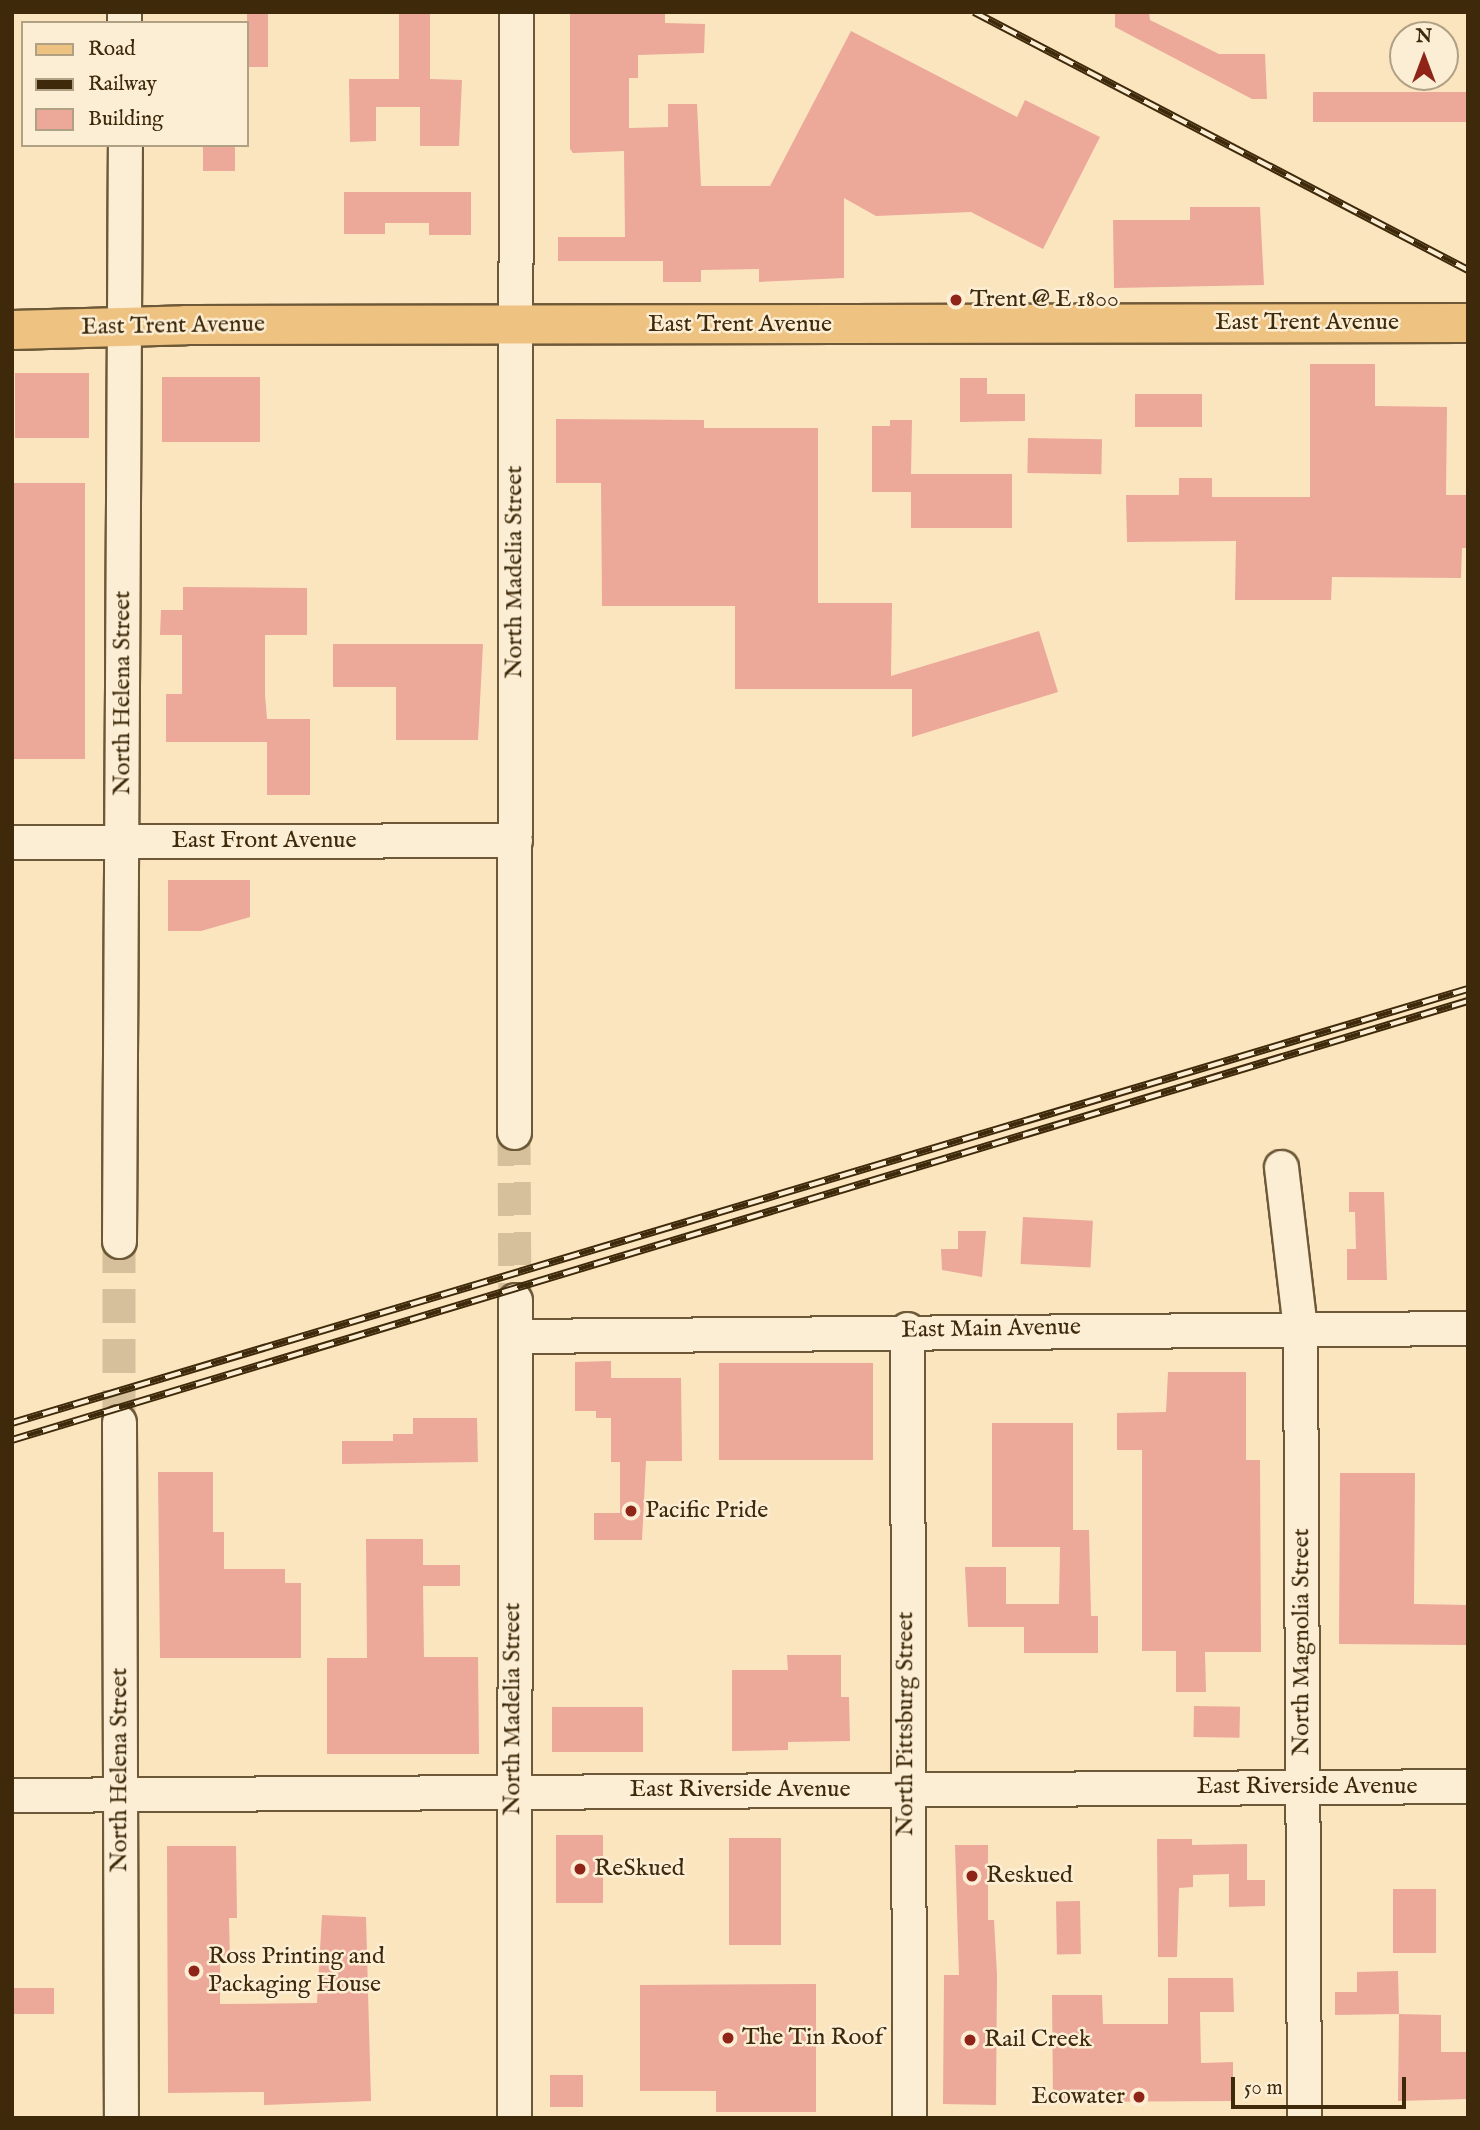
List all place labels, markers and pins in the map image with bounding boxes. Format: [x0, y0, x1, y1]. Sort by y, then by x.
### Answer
place label: Trent @ E 1800 [970, 286, 1119, 314]
marker: Trent @ E 1800 [948, 292, 964, 308]
place label: Pacific Pride [645, 1497, 768, 1525]
marker: Pacific Pride [623, 1503, 639, 1519]
place label: ReSkued [594, 1855, 685, 1883]
marker: ReSkued [572, 1861, 588, 1877]
place label: Reskued [986, 1862, 1073, 1890]
marker: Reskued [964, 1868, 980, 1884]
place label: Ross Printing and Packaging House [208, 1943, 385, 1999]
marker: Ross Printing and Packaging House [186, 1963, 202, 1979]
place label: The Tin Roof [742, 2024, 883, 2052]
place label: Rail Creek [984, 2026, 1091, 2054]
marker: The Tin Roof [720, 2030, 736, 2046]
marker: Rail Creek [962, 2032, 978, 2048]
place label: Ecowater [1031, 2083, 1125, 2111]
marker: Ecowater [1131, 2089, 1147, 2105]

